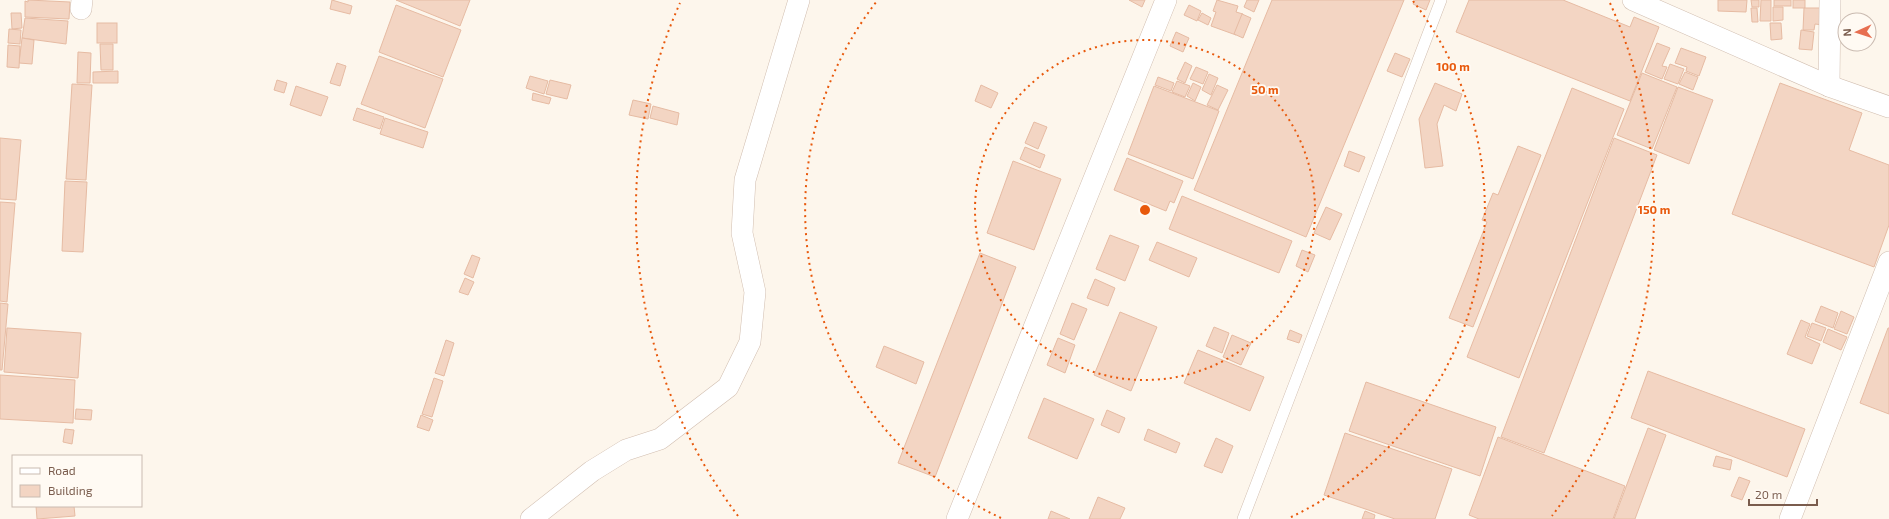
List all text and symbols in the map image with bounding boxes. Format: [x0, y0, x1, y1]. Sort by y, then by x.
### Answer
north arrow [1837, 12, 1877, 52]
text: N [1840, 28, 1853, 37]
text: 100 m [1436, 59, 1470, 73]
text: 50 m [1251, 82, 1279, 96]
text: 150 m [1638, 202, 1670, 216]
centre of rings [1138, 203, 1152, 217]
legend [12, 455, 142, 507]
text: Road [48, 463, 76, 477]
scale bar [1749, 481, 1817, 507]
text: Building [48, 483, 93, 497]
text: 20 m [1755, 487, 1782, 501]

